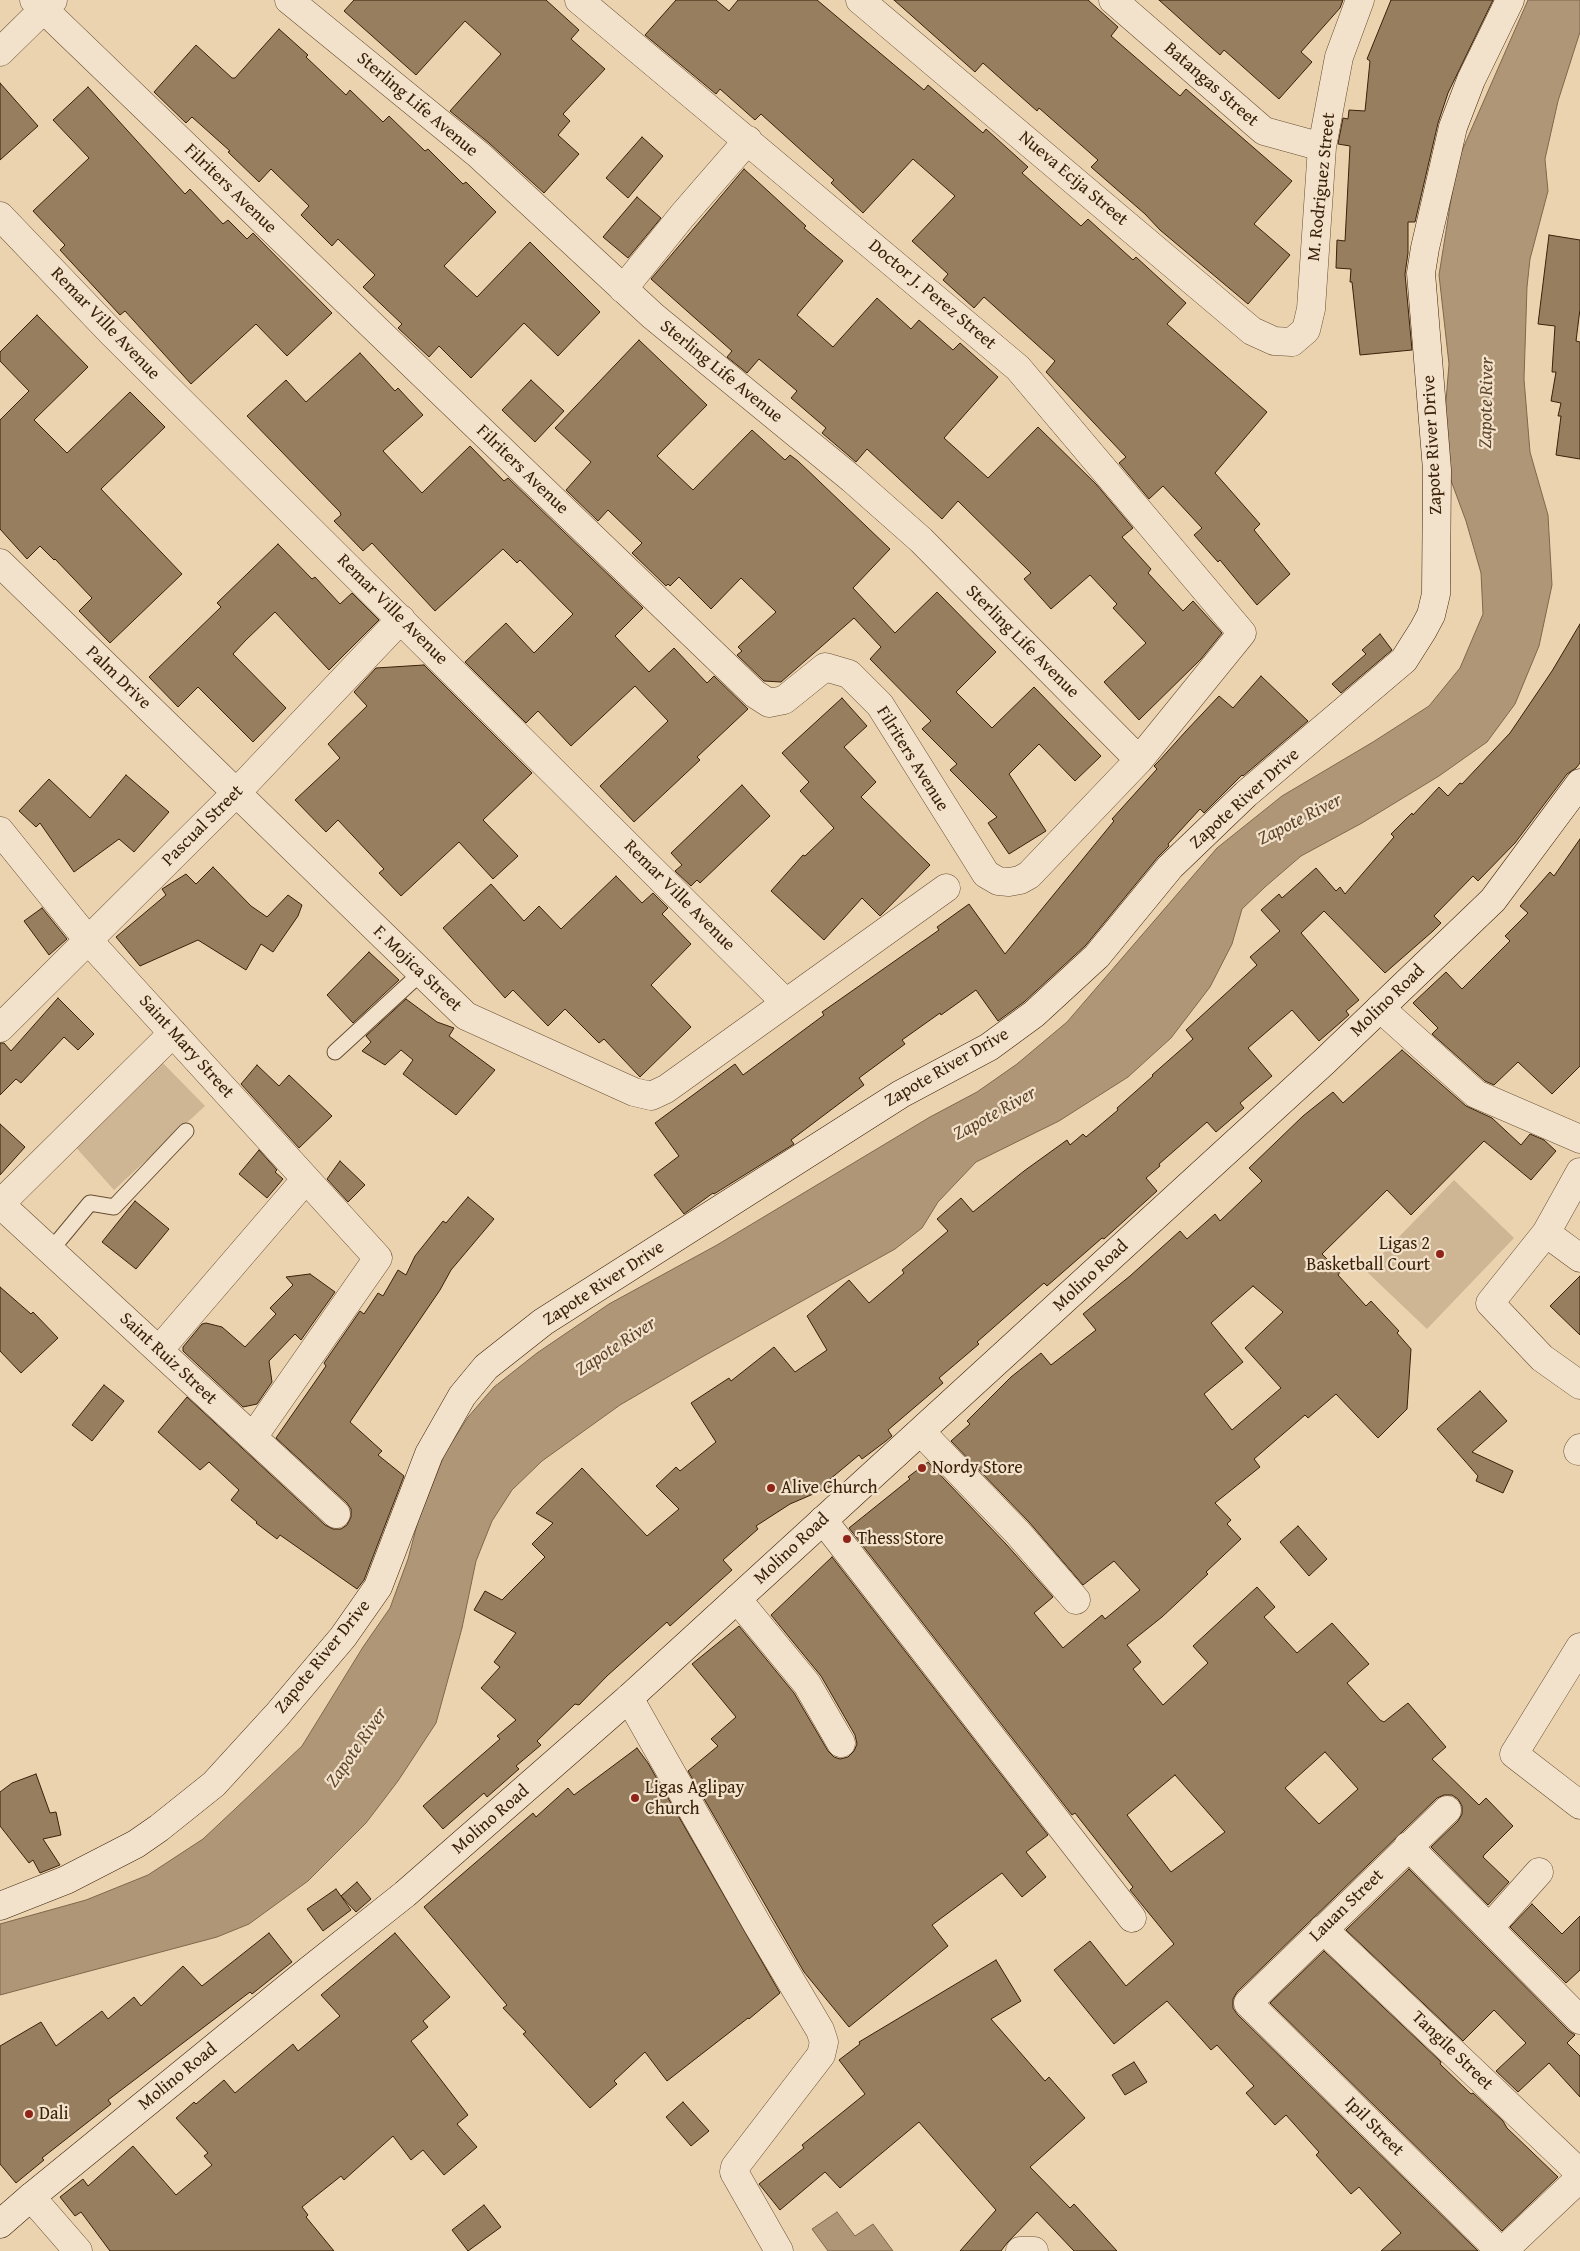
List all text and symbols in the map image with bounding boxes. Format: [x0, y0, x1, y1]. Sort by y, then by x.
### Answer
street label: Batangas Street [1159, 38, 1263, 132]
street label: Sterling Life Avenue [352, 48, 482, 162]
street label: M. Rodriguez Street [1303, 112, 1341, 262]
street label: Nueva Ecija Street [1014, 127, 1132, 231]
street label: Filriters Avenue [179, 140, 281, 238]
street label: Doctor J. Perez Street [864, 235, 1000, 355]
street label: Remar Ville Avenue [46, 263, 164, 385]
street label: Sterling Life Avenue [655, 316, 787, 428]
water label: Zapote River [1475, 357, 1499, 449]
street label: Zapote River Drive [1419, 375, 1447, 515]
street label: Filriters Avenue [471, 421, 573, 519]
street label: Remar Ville Avenue [332, 550, 452, 670]
street label: Sterling Life Avenue [961, 581, 1083, 703]
street label: Palm Drive [81, 642, 155, 714]
street label: Filriters Avenue [871, 702, 953, 816]
street label: Zapote River Drive [1186, 744, 1304, 854]
street label: Pascual Street [158, 781, 248, 871]
water label: Zapote River [1254, 789, 1346, 851]
street label: Remar Ville Avenue [619, 836, 739, 956]
street label: F. Mojica Street [368, 921, 466, 1017]
street label: Molino Road [1346, 960, 1430, 1042]
street label: Saint Mary Street [134, 991, 238, 1103]
street label: Zapote River Drive [881, 1024, 1013, 1112]
water label: Zapote River [949, 1082, 1041, 1146]
place label: Ligas 2 Basketball Court [1306, 1233, 1430, 1276]
street label: Molino Road [1049, 1236, 1133, 1316]
street label: Zapote River Drive [539, 1237, 669, 1331]
marker: Ligas 2 Basketball Court [1434, 1248, 1446, 1260]
street label: Saint Ruiz Street [115, 1308, 221, 1410]
water label: Zapote River [571, 1313, 661, 1381]
place label: Nordy Store [932, 1457, 1023, 1479]
marker: Nordy Store [916, 1462, 928, 1474]
place label: Alive Church [781, 1477, 878, 1499]
marker: Alive Church [765, 1482, 777, 1494]
street label: Molino Road [750, 1509, 834, 1589]
place label: Thess Store [857, 1528, 944, 1550]
marker: Thess Store [841, 1533, 853, 1545]
street label: Zapote River Drive [271, 1596, 375, 1718]
water label: Zapote River [321, 1704, 393, 1792]
place label: Ligas Aglipay Church [645, 1777, 745, 1820]
street label: Molino Road [448, 1781, 534, 1859]
marker: Ligas Aglipay Church [629, 1792, 641, 1804]
street label: Lauan Street [1305, 1865, 1389, 1947]
street label: Tangile Street [1407, 2007, 1497, 2095]
street label: Molino Road [134, 2039, 222, 2115]
street label: Ipil Street [1340, 2093, 1408, 2161]
place label: Dali [39, 2103, 69, 2125]
marker: Dali [23, 2108, 35, 2120]

